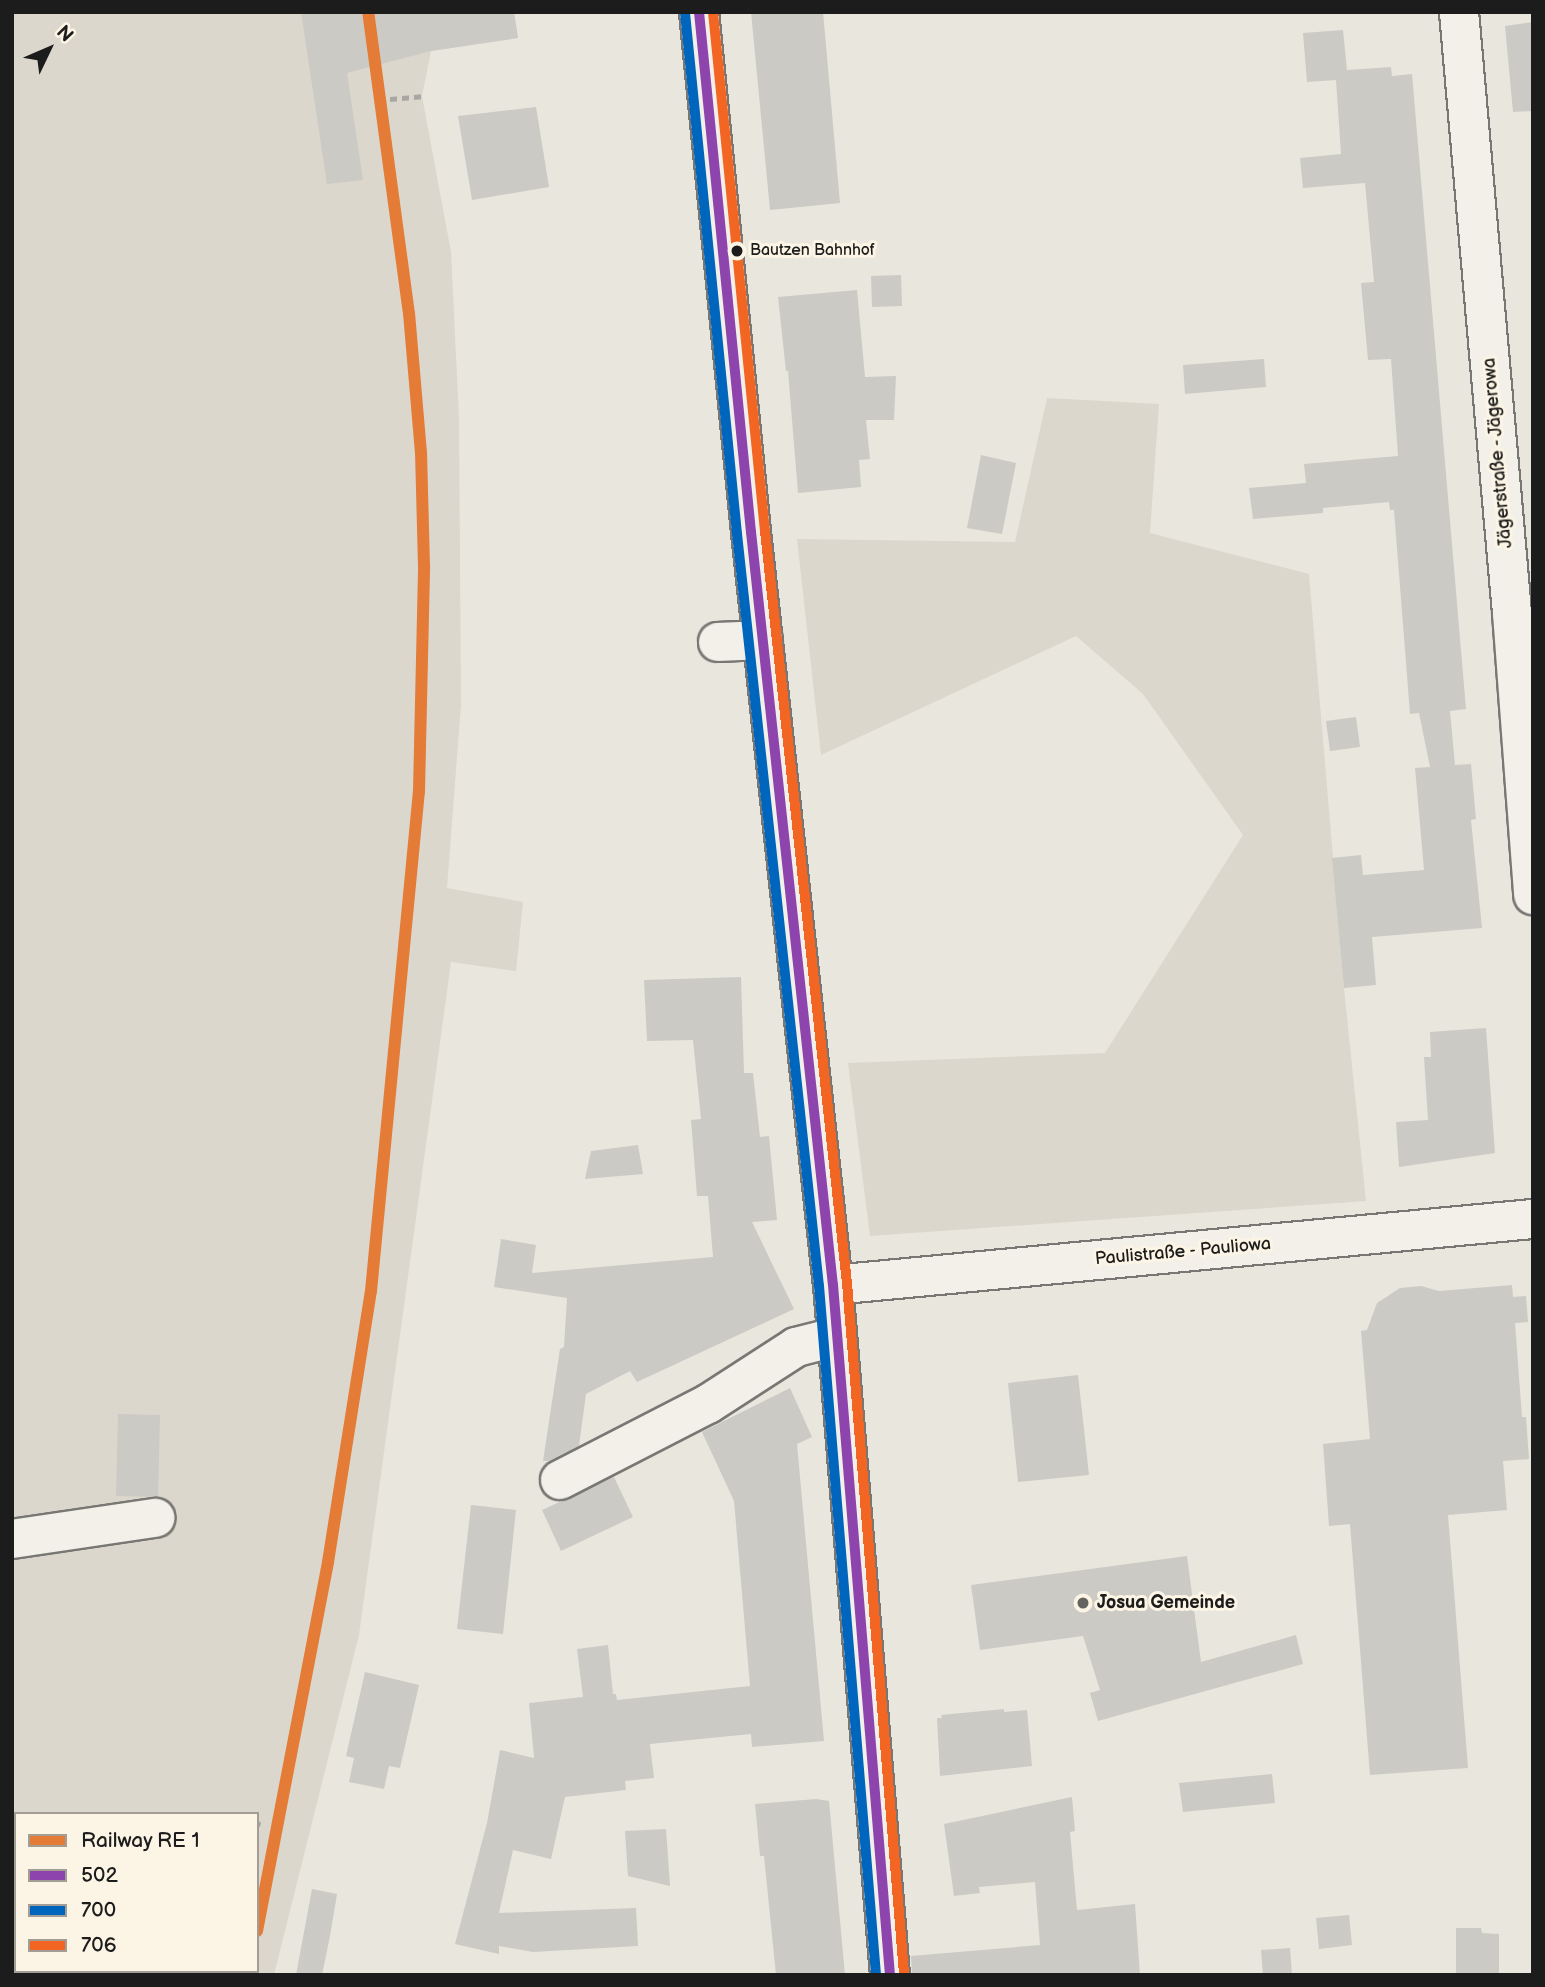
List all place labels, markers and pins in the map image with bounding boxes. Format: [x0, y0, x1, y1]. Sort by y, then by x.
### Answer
place label: Bautzen Bahnhof [750, 241, 875, 261]
marker: Bautzen Bahnhof [730, 244, 744, 258]
place label: Josua Gemeinde [1097, 1592, 1235, 1614]
marker: Josua Gemeinde [1075, 1595, 1091, 1611]

